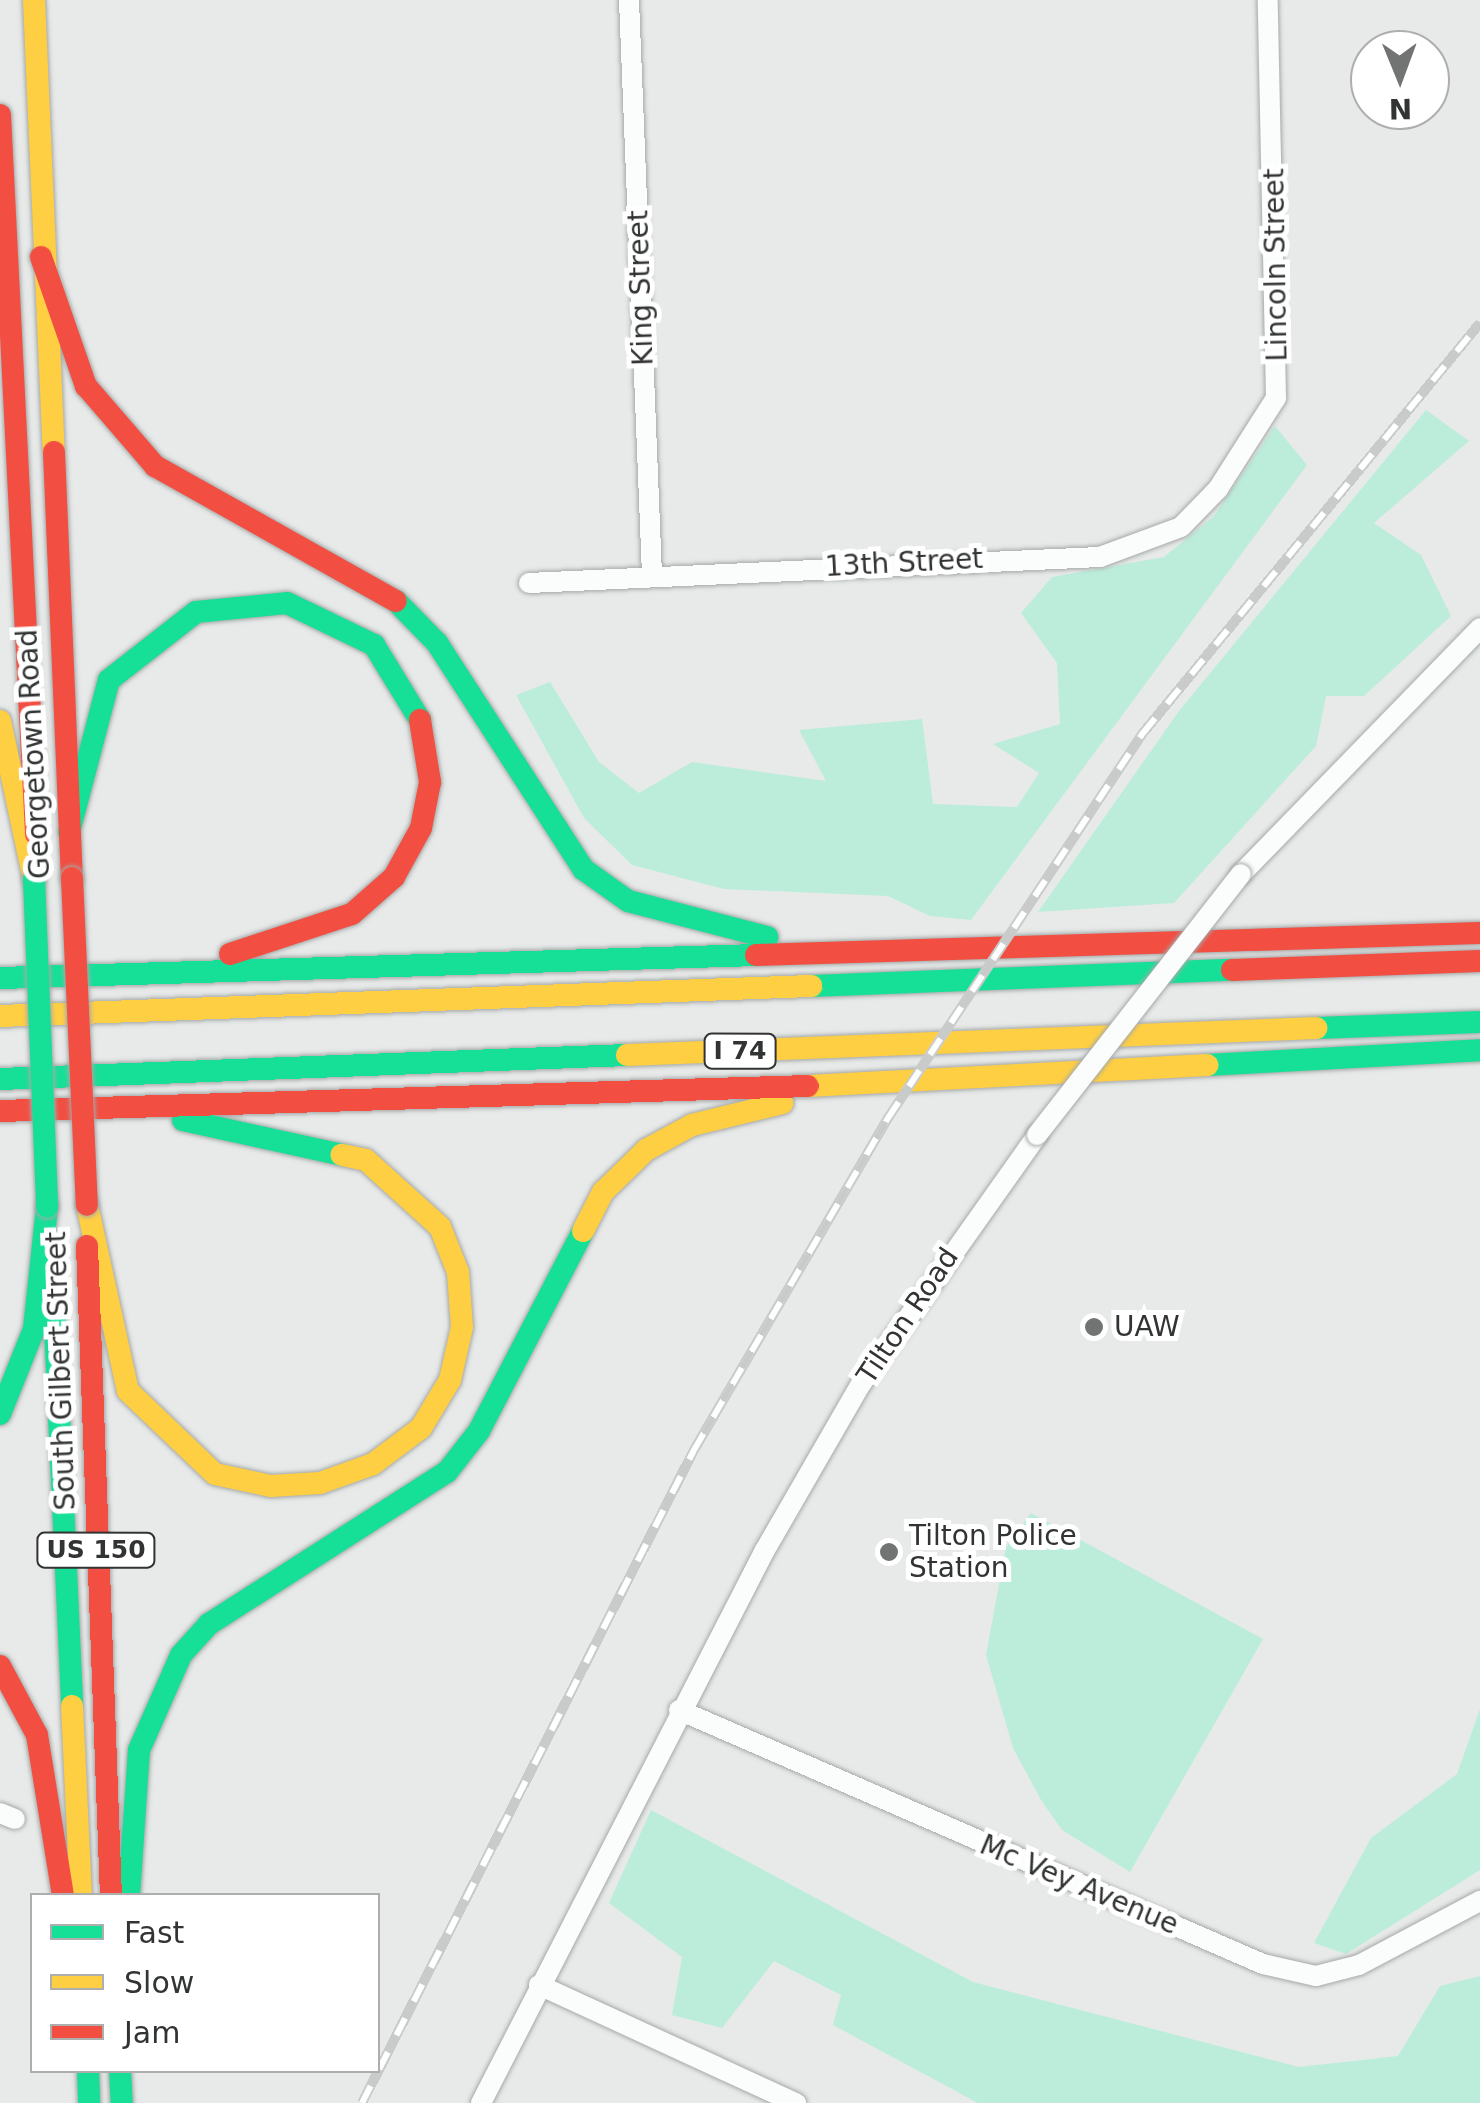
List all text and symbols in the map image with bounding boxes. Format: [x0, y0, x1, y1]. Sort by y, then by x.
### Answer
north arrow [1350, 30, 1450, 130]
text: N [1388, 92, 1413, 125]
street label: Lincoln Street [1258, 168, 1294, 362]
street label: King Street [621, 210, 661, 366]
street label: 13th Street [824, 542, 984, 584]
street label: Georgetown Road [11, 628, 57, 880]
road number: I 74 [702, 1031, 778, 1071]
street label: South Gilbert Street [39, 1231, 83, 1511]
street label: Tilton Road [850, 1242, 966, 1390]
place label: UAW [1114, 1310, 1180, 1344]
marker: UAW [1083, 1316, 1105, 1338]
place label: Tilton Police Station [909, 1519, 1077, 1585]
road number: US 150 [36, 1530, 156, 1570]
marker: Tilton Police Station [878, 1541, 900, 1563]
street label: Mc Vey Avenue [975, 1828, 1183, 1942]
legend [30, 1893, 380, 2073]
text: Fast [124, 1915, 184, 1950]
text: Slow [124, 1965, 194, 2000]
text: Jam [124, 2015, 180, 2050]

